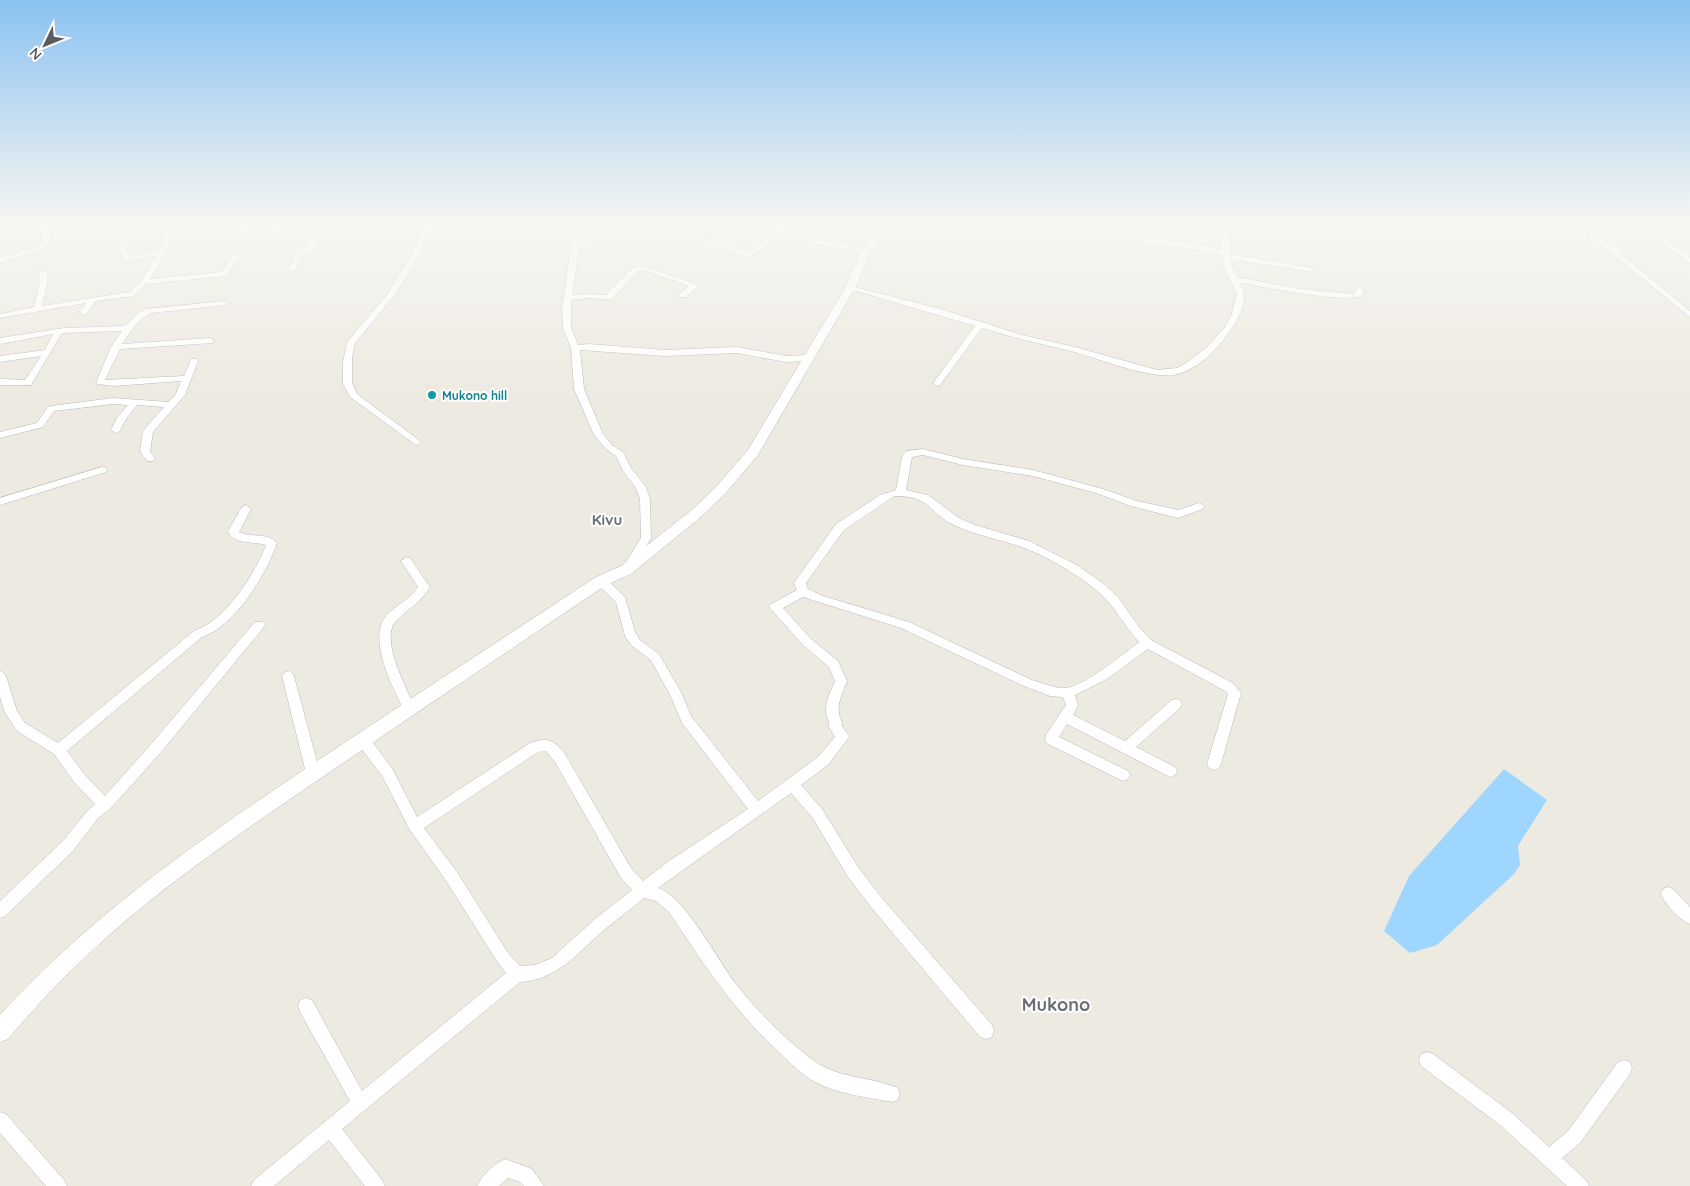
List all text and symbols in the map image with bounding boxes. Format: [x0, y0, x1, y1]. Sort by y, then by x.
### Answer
north arrow [20, 20, 70, 70]
text: N [25, 44, 46, 64]
place label: Mukono hill [442, 388, 507, 403]
marker: Mukono hill [426, 389, 438, 401]
district label: Kivu [592, 510, 622, 529]
district label: Mukono [1022, 993, 1090, 1016]

